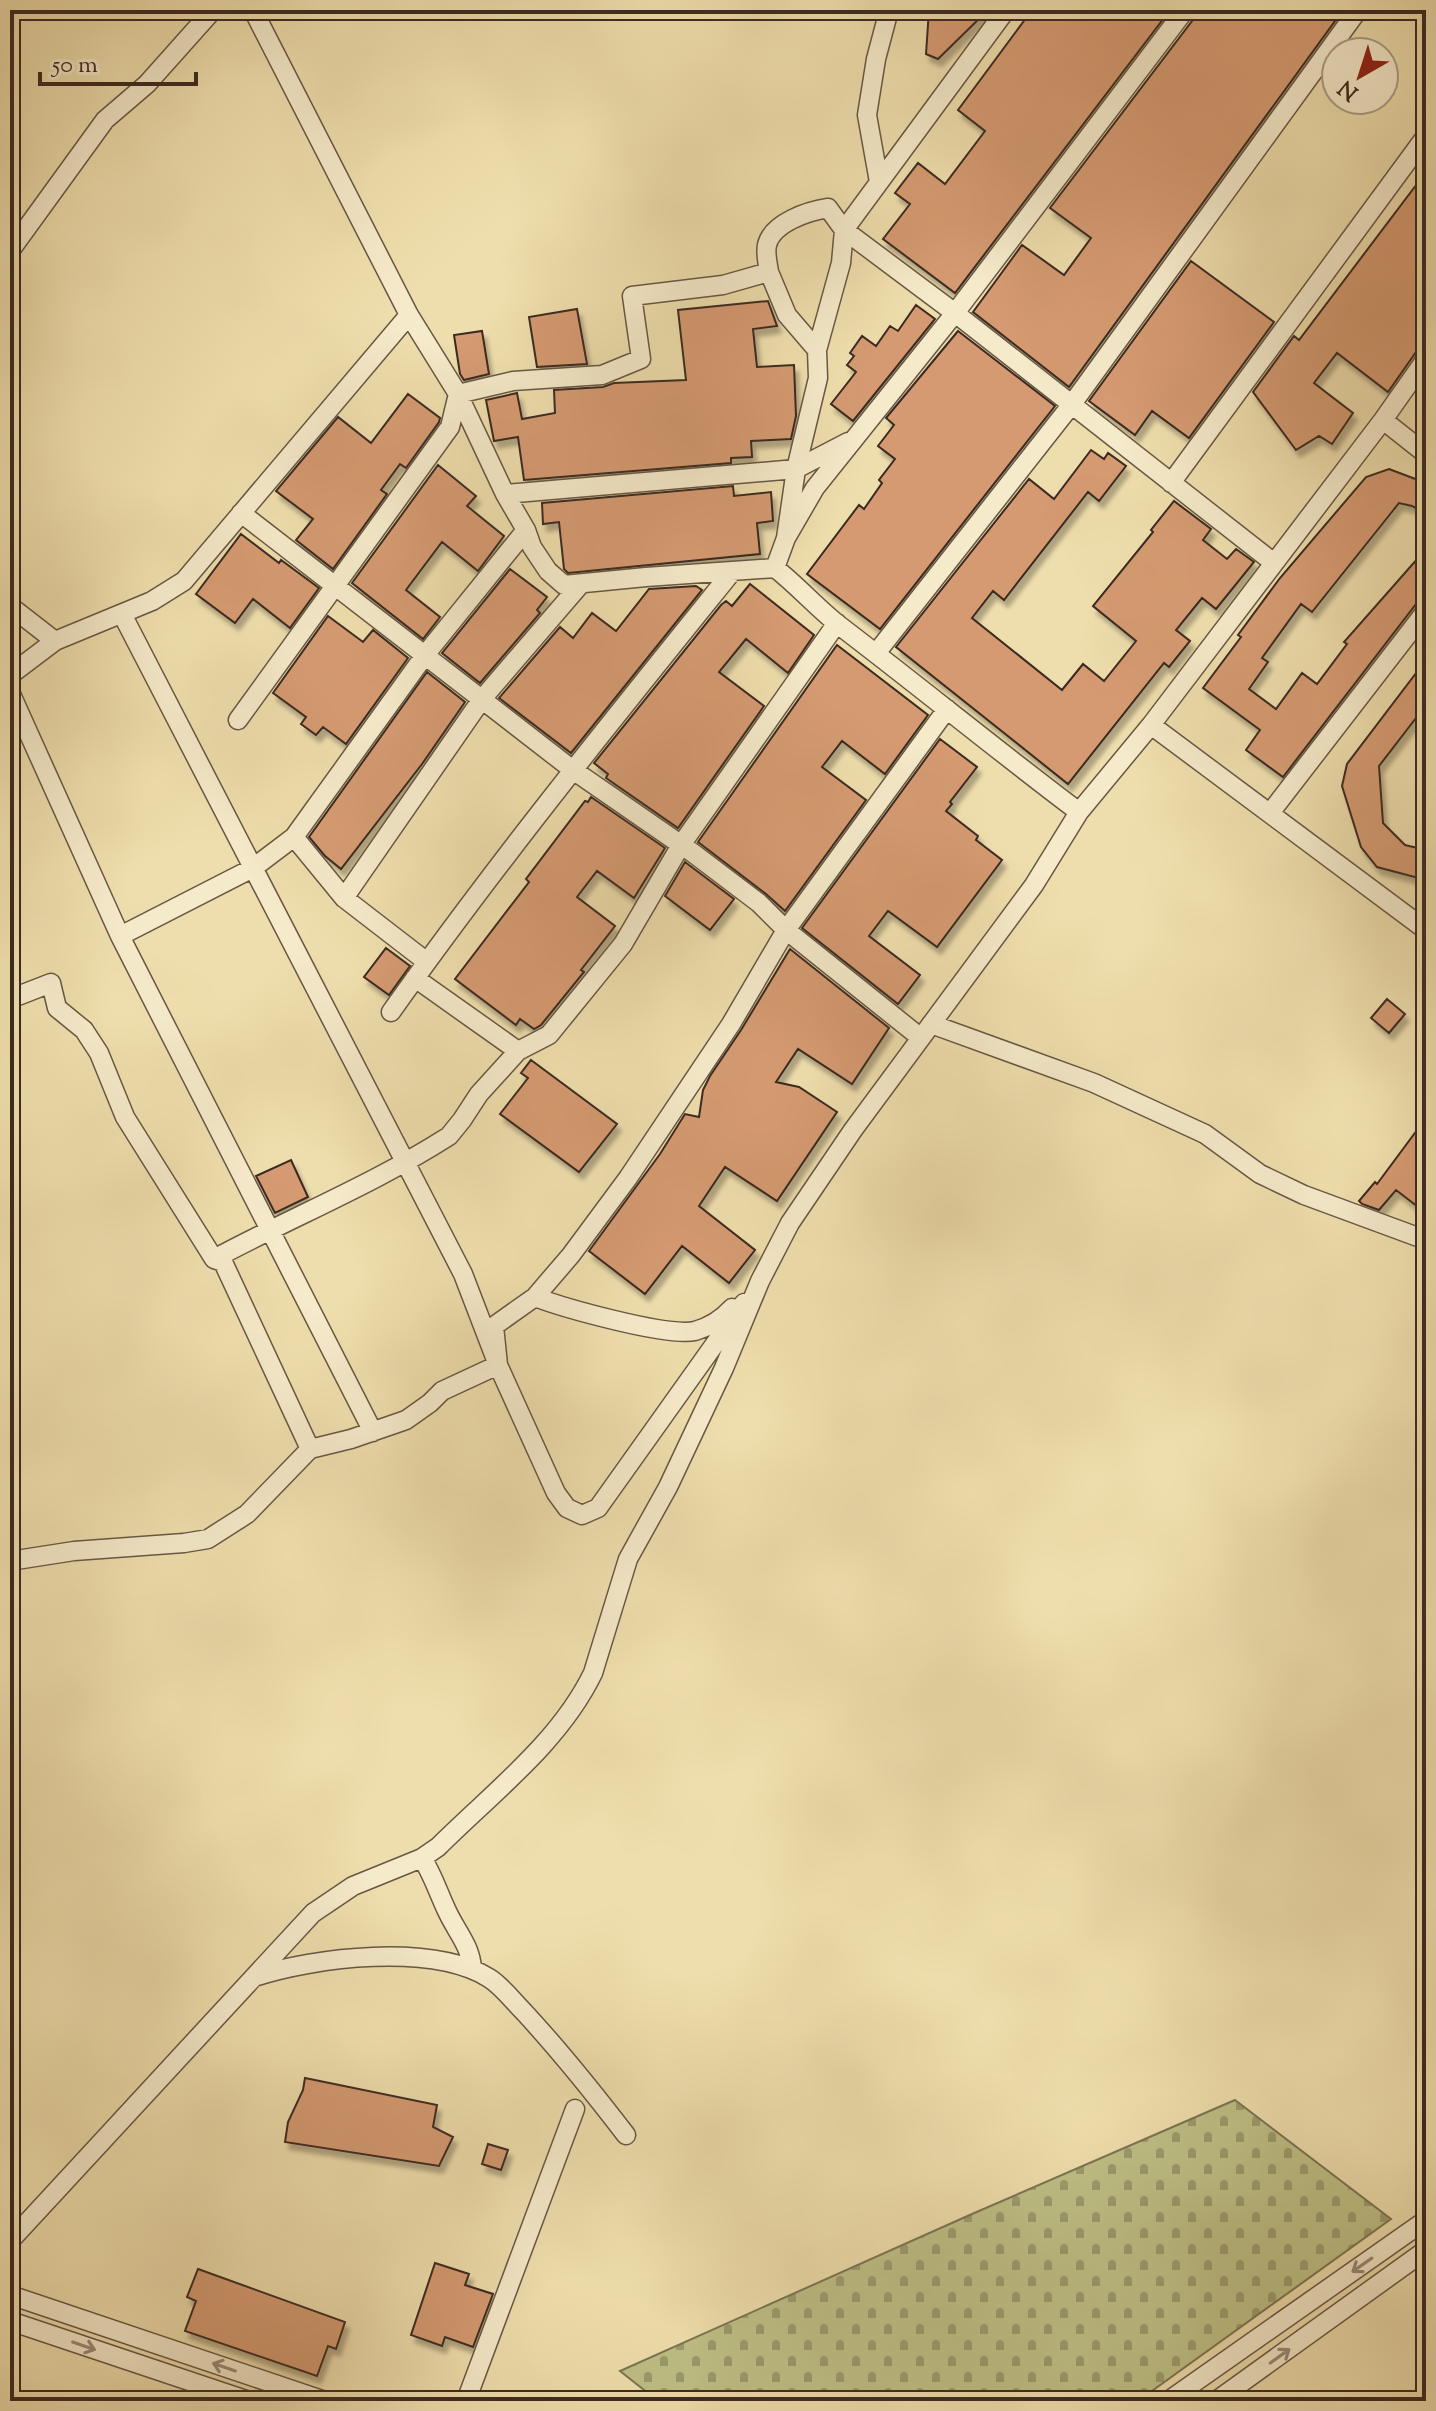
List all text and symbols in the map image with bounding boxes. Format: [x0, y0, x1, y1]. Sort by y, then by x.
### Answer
scale bar [40, 36, 196, 86]
north arrow [1320, 36, 1400, 116]
text: 50 m [50, 49, 98, 83]
text: N [1332, 71, 1366, 107]
one-way arrow [1352, 2257, 1374, 2273]
one-way arrow [71, 2339, 96, 2354]
one-way arrow [1268, 2347, 1290, 2364]
one-way arrow [212, 2359, 237, 2374]

